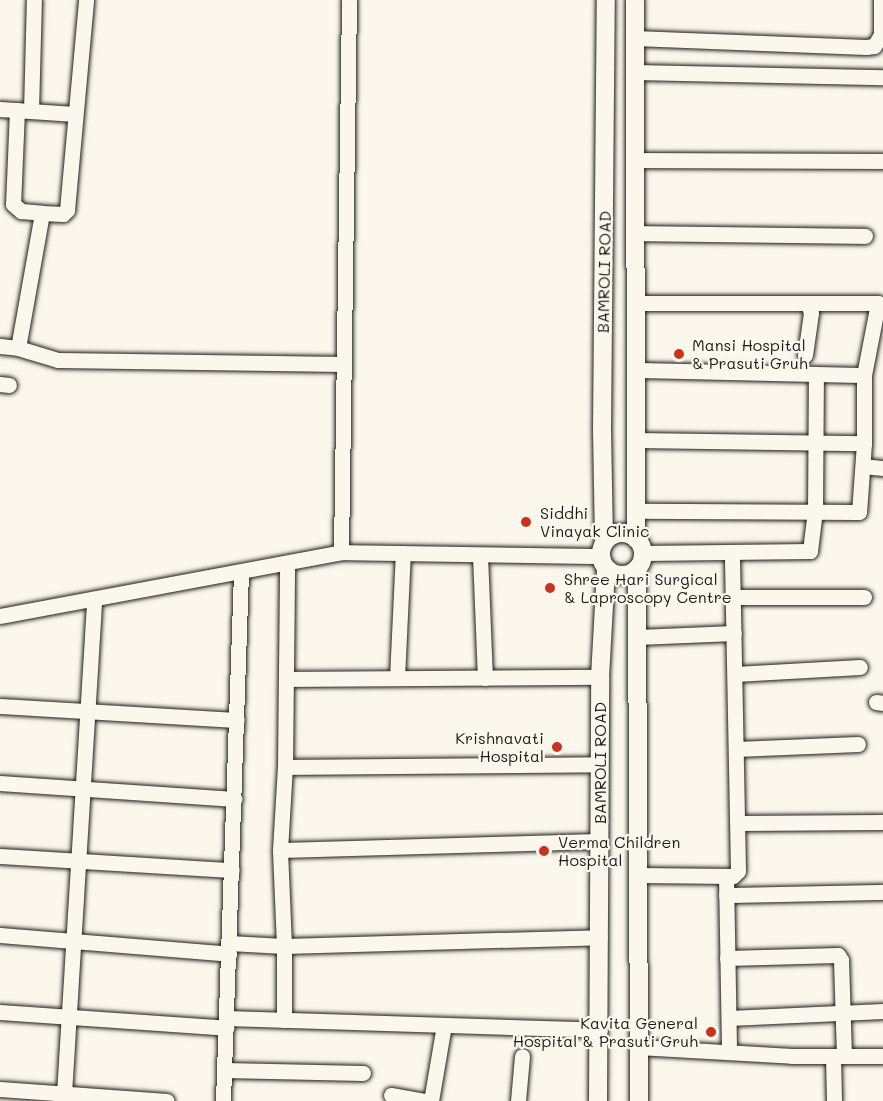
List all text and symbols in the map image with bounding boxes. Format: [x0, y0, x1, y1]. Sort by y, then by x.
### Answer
street label: BAMROLI ROAD [593, 211, 615, 333]
place label: Mansi Hospital & Prasuti Gruh [692, 335, 808, 373]
marker: Mansi Hospital & Prasuti Gruh [670, 345, 688, 363]
place label: Siddhi Vinayak Clinic [540, 503, 649, 541]
marker: Siddhi Vinayak Clinic [517, 513, 535, 531]
place label: Shree Hari Surgical & Laproscopy Centre [564, 569, 732, 607]
marker: Shree Hari Surgical & Laproscopy Centre [541, 579, 559, 597]
street label: BAMROLI ROAD [590, 702, 610, 824]
place label: Krishnavati Hospital [455, 728, 544, 766]
marker: Krishnavati Hospital [548, 738, 566, 756]
place label: Verma Children Hospital [558, 832, 680, 870]
marker: Verma Children Hospital [535, 842, 553, 860]
place label: Kavita General Hospital & Prasuti Gruh [513, 1013, 698, 1051]
marker: Kavita General Hospital & Prasuti Gruh [702, 1023, 720, 1041]

